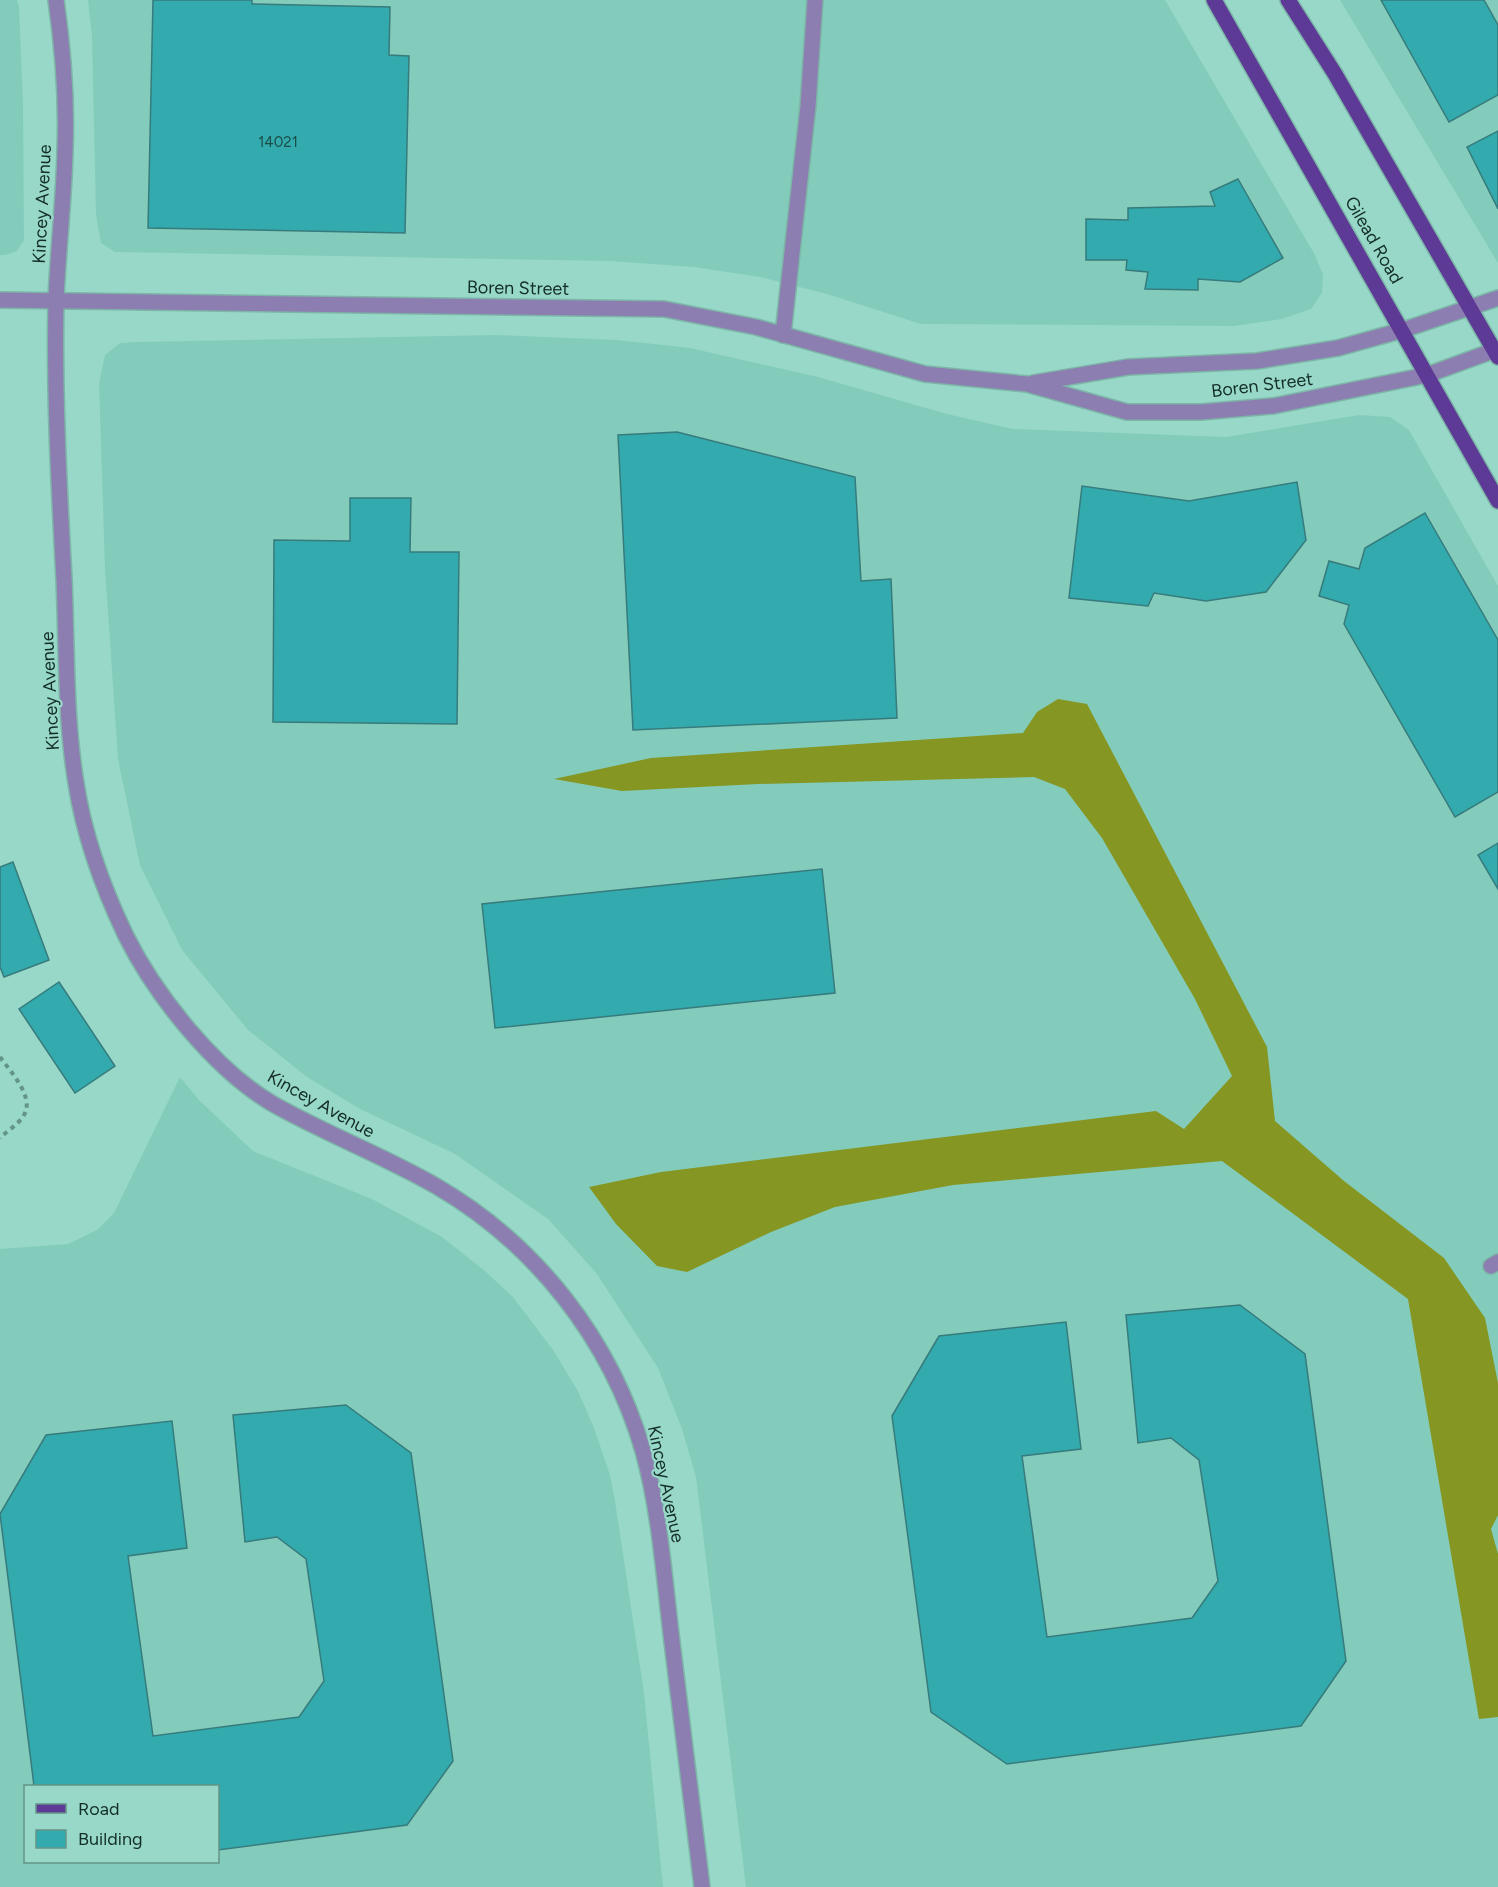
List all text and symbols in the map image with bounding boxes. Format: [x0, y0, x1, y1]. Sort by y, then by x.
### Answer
house number: 14021 [258, 133, 298, 151]
street label: Kincey Avenue [28, 144, 56, 264]
street label: Gilead Road [1340, 192, 1408, 288]
street label: Boren Street [467, 276, 569, 300]
street label: Boren Street [1210, 368, 1314, 402]
street label: Kincey Avenue [36, 631, 64, 751]
street label: Kincey Avenue [263, 1065, 379, 1143]
street label: Kincey Avenue [643, 1423, 689, 1545]
legend [24, 1785, 219, 1863]
text: Road [78, 1798, 119, 1820]
text: Building [78, 1828, 143, 1850]

